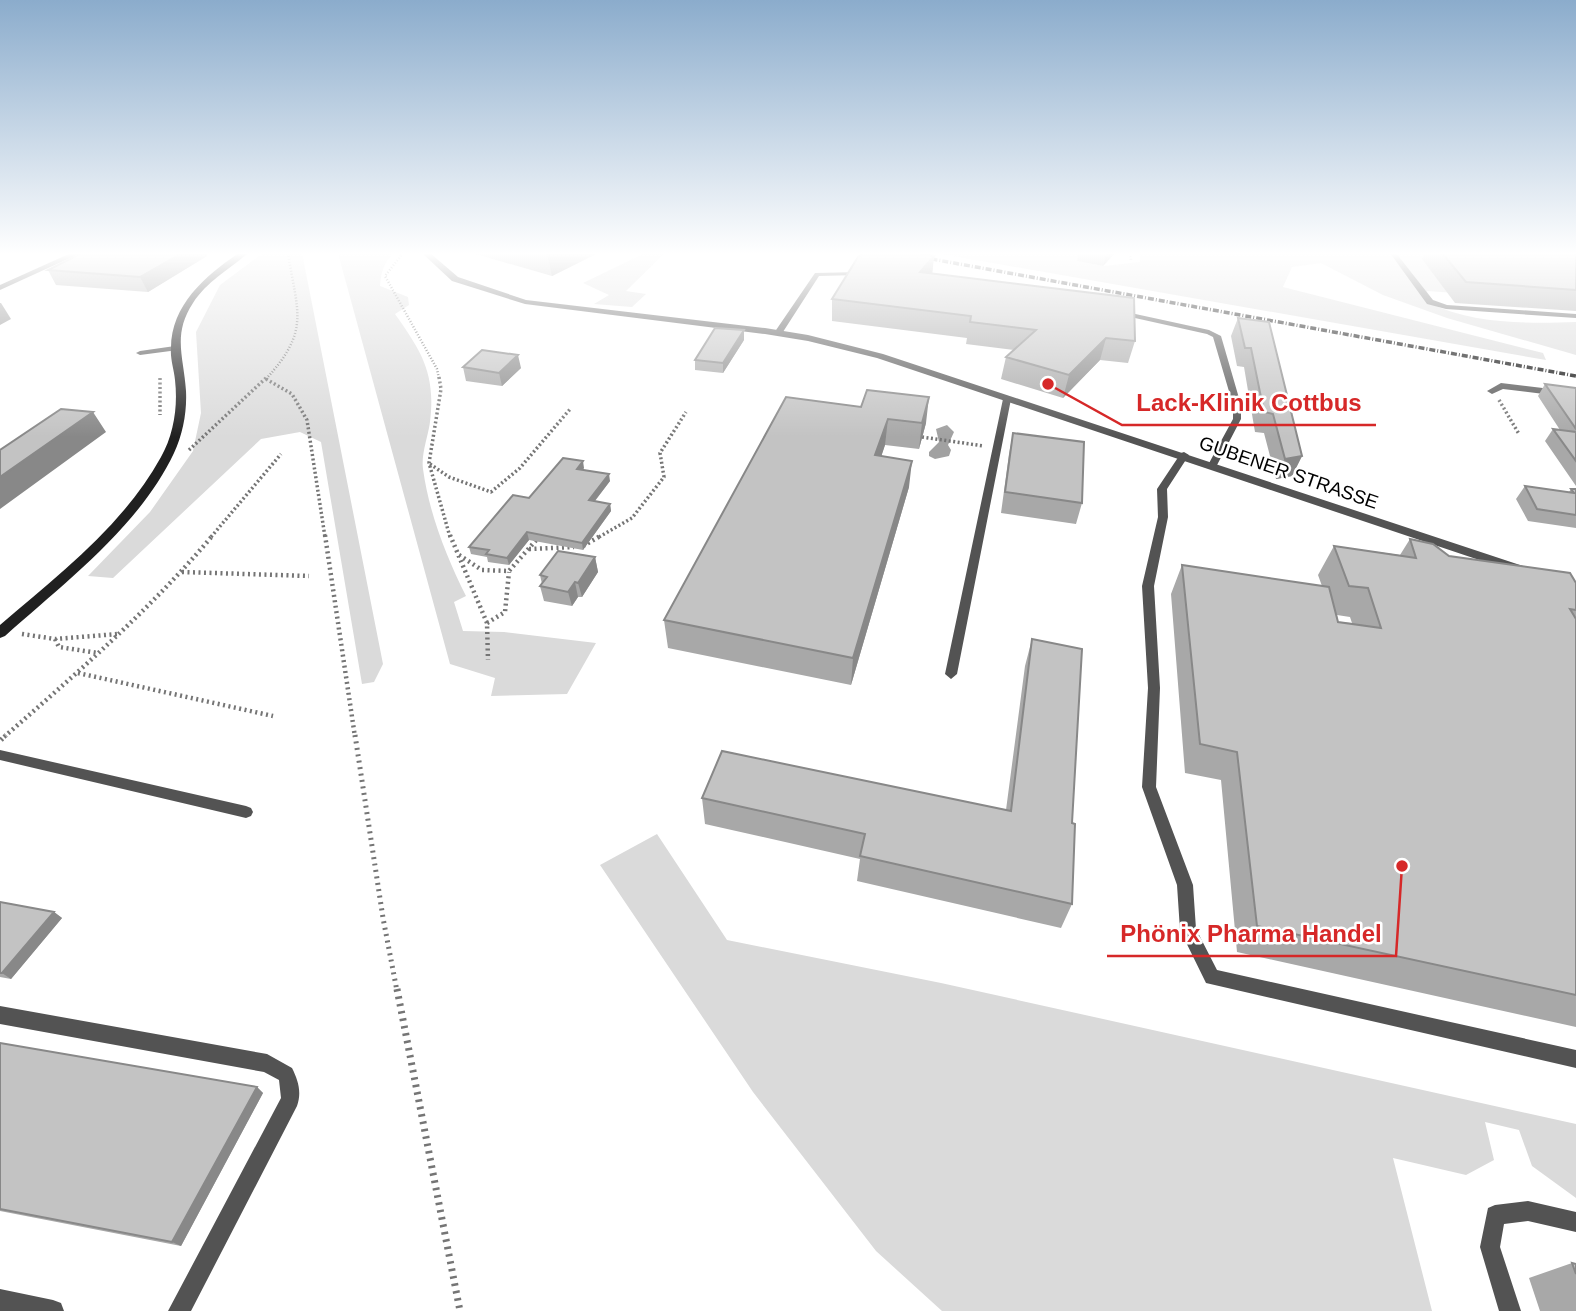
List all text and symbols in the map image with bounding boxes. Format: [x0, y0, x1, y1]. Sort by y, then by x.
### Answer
callout: Lack-Klinik Cottbus [1122, 380, 1376, 425]
text: Lack-Klinik Cottbus [1136, 389, 1362, 416]
street label: GUBENER STRASSE [1197, 432, 1381, 513]
callout: Phönix Pharma Handel [1107, 911, 1396, 956]
text: Phönix Pharma Handel [1120, 920, 1382, 947]

